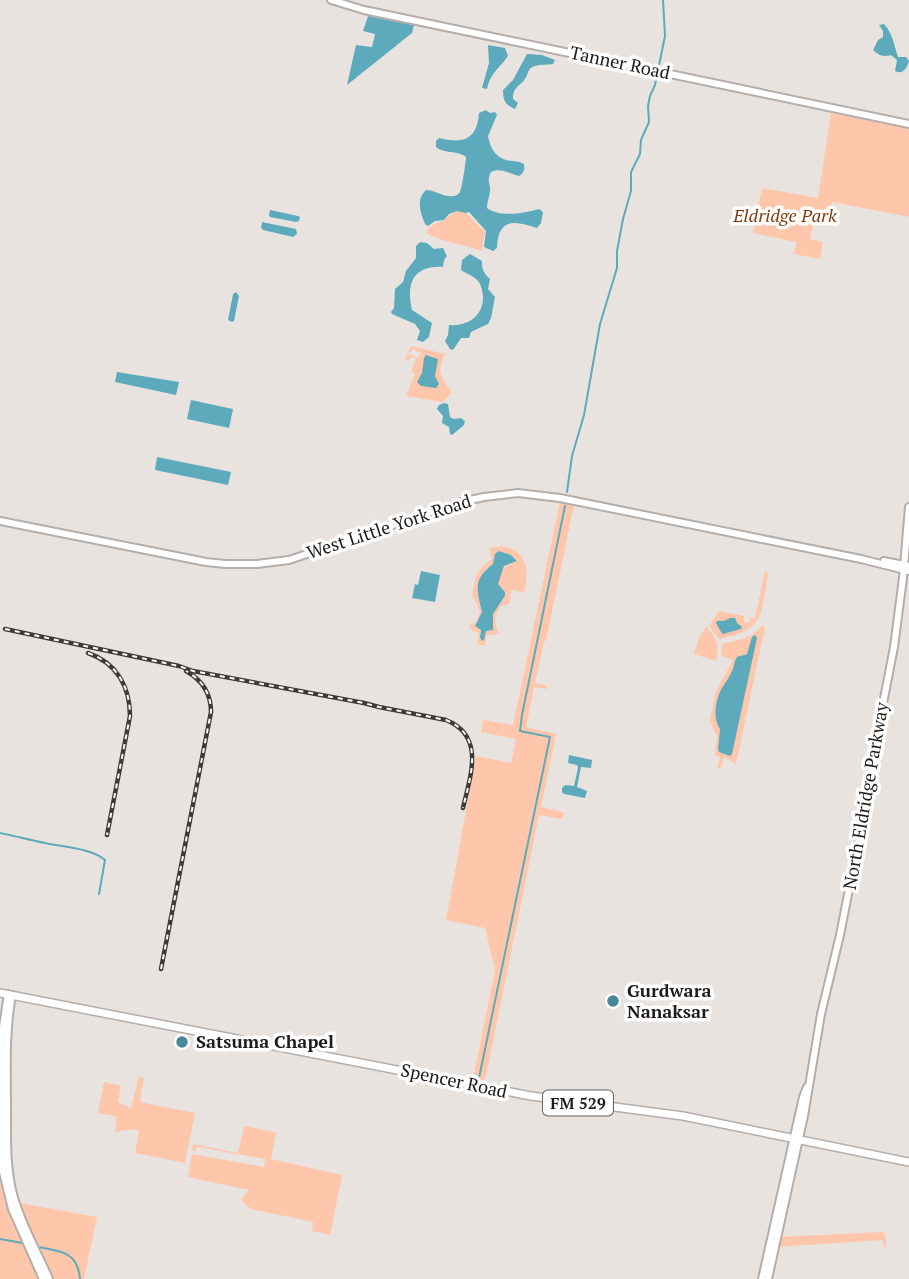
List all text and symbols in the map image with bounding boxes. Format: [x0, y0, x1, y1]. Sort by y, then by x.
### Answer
street label: Tanner Road [568, 40, 672, 84]
park label: Eldridge Park [732, 203, 837, 227]
street label: West Little York Road [303, 488, 474, 564]
street label: North Eldridge Parkway [837, 699, 893, 891]
place label: Gurdwara Nanaksar [627, 978, 711, 1023]
marker: Gurdwara Nanaksar [605, 993, 621, 1009]
place label: Satsuma Chapel [196, 1029, 334, 1053]
marker: Satsuma Chapel [174, 1034, 190, 1050]
street label: Spencer Road [399, 1057, 510, 1103]
road number: FM 529 [543, 1091, 613, 1116]

